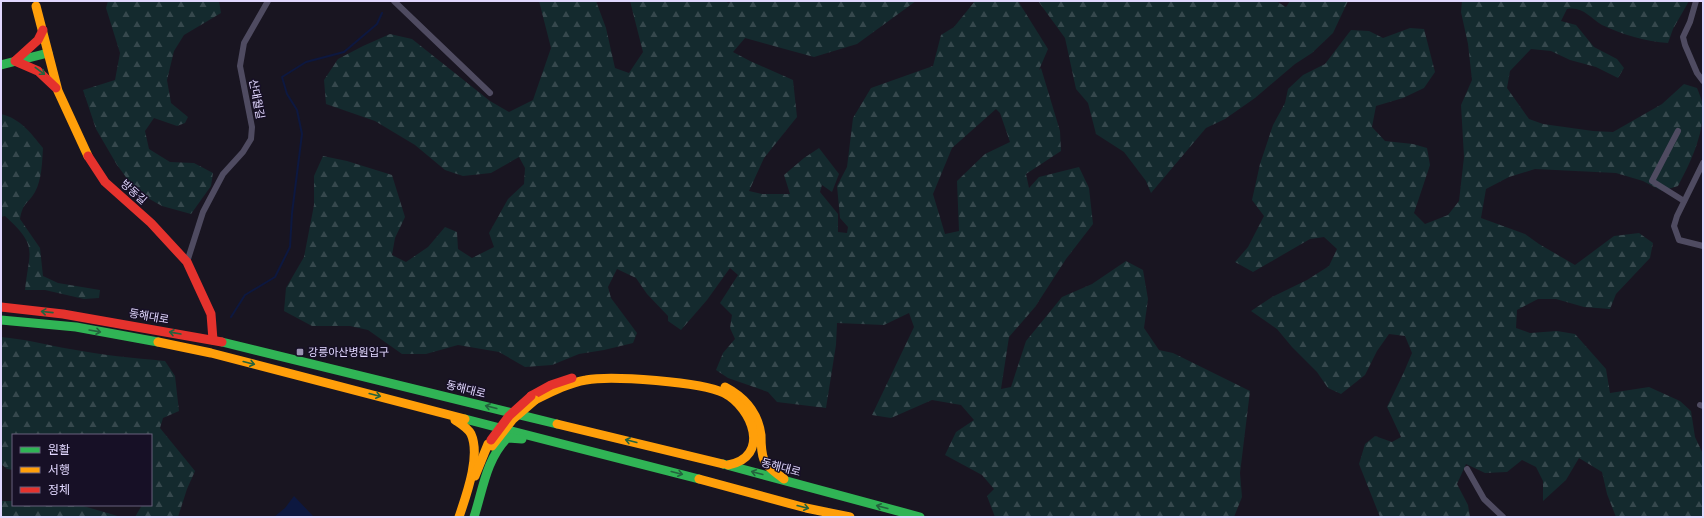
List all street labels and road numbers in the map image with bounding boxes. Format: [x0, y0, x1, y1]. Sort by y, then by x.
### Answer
street label: 산대월길 [246, 78, 268, 120]
street label: 방동길 [118, 177, 150, 207]
street label: 동해대로 [128, 306, 170, 326]
street label: 동해대로 [445, 377, 487, 401]
street label: 동해대로 [760, 455, 802, 479]

